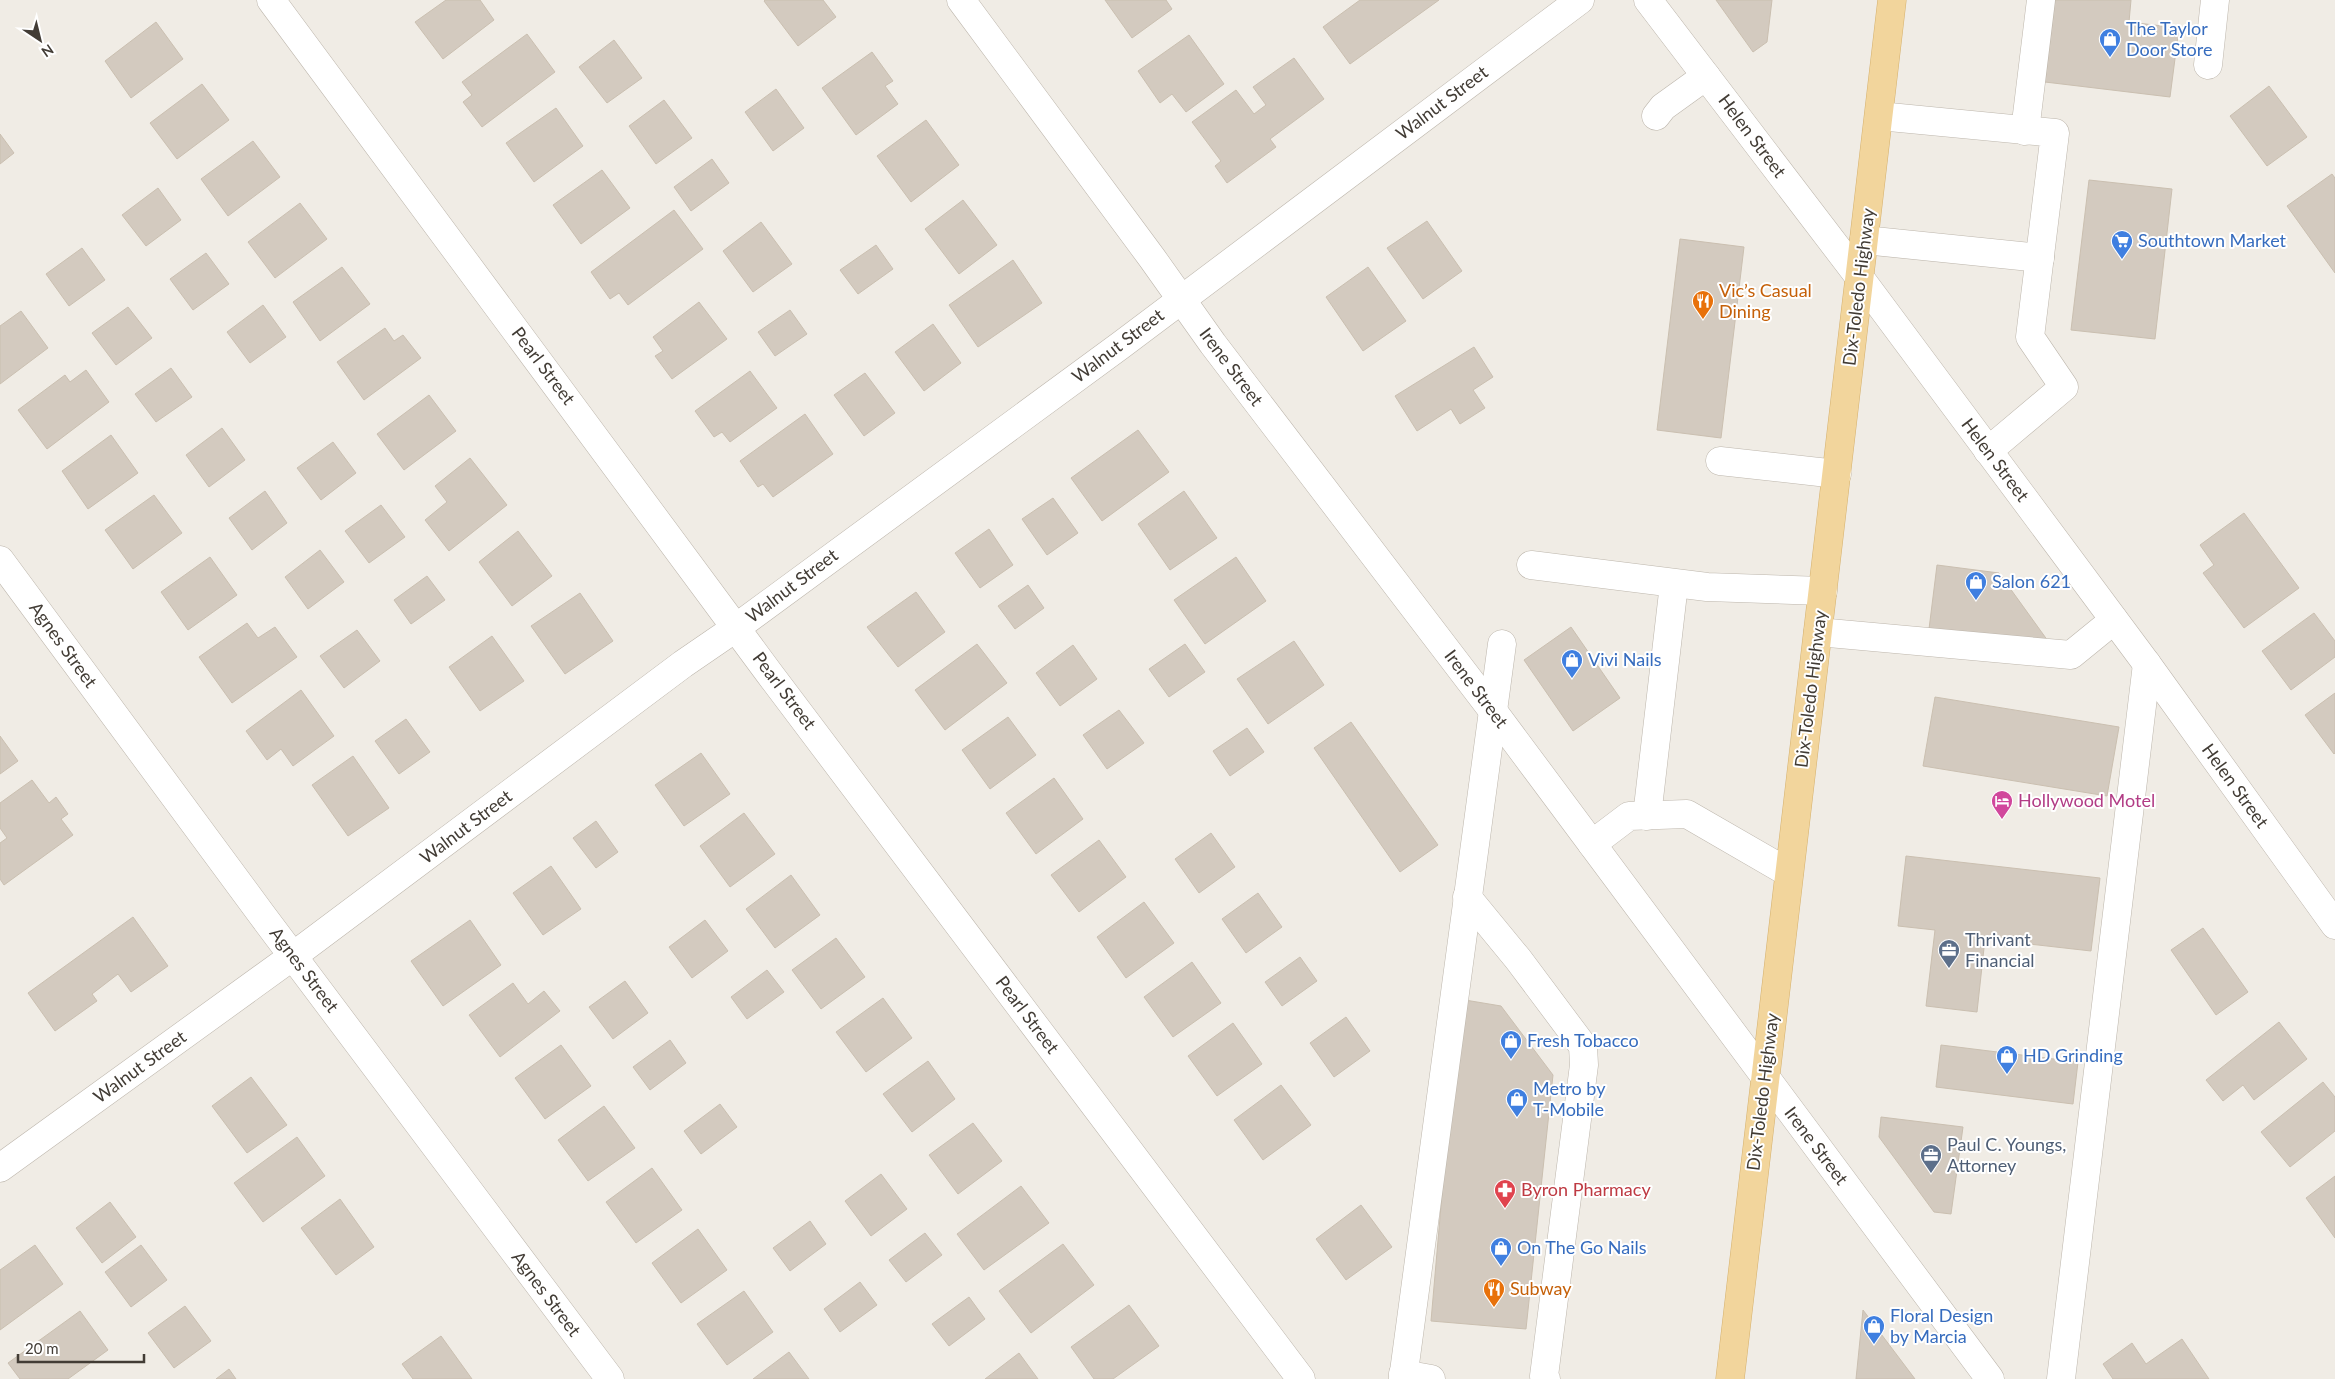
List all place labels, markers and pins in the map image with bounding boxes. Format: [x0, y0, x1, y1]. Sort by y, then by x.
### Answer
place label: The Taylor Door Store [2126, 17, 2212, 60]
shop icon: The Taylor Door Store [2098, 27, 2122, 58]
supermarket icon: Southtown Market [2110, 229, 2134, 260]
place label: Southtown Market [2138, 229, 2287, 251]
place label: Vic’s Casual Dining [1719, 279, 1812, 322]
restaurant icon: Vic’s Casual Dining [1691, 289, 1715, 320]
shop icon: Salon 621 [1964, 570, 1988, 601]
place label: Salon 621 [1992, 570, 2071, 592]
shop icon: Vivi Nails [1560, 648, 1584, 679]
place label: Vivi Nails [1588, 648, 1662, 670]
hotel icon: Hollywood Motel [1990, 789, 2014, 820]
place label: Hollywood Motel [2018, 789, 2155, 811]
place label: Thrivant Financial [1965, 928, 2035, 971]
office icon: Thrivant Financial [1937, 938, 1961, 969]
shop icon: Fresh Tobacco [1499, 1029, 1523, 1060]
place label: Fresh Tobacco [1527, 1029, 1639, 1051]
shop icon: HD Grinding [1995, 1044, 2019, 1075]
place label: HD Grinding [2023, 1044, 2123, 1066]
place label: Metro by T-Mobile [1533, 1077, 1606, 1120]
shop icon: Metro by T-Mobile [1505, 1087, 1529, 1118]
place label: Paul C. Youngs, Attorney [1947, 1133, 2066, 1176]
office icon: Paul C. Youngs, Attorney [1919, 1143, 1943, 1174]
pharmacy icon: Byron Pharmacy [1493, 1178, 1517, 1209]
place label: Byron Pharmacy [1521, 1178, 1651, 1200]
shop icon: On The Go Nails [1489, 1236, 1513, 1267]
place label: On The Go Nails [1517, 1236, 1647, 1258]
restaurant icon: Subway [1482, 1277, 1506, 1308]
place label: Subway [1510, 1277, 1572, 1299]
place label: Floral Design by Marcia [1890, 1304, 1993, 1347]
shop icon: Floral Design by Marcia [1862, 1314, 1886, 1345]

